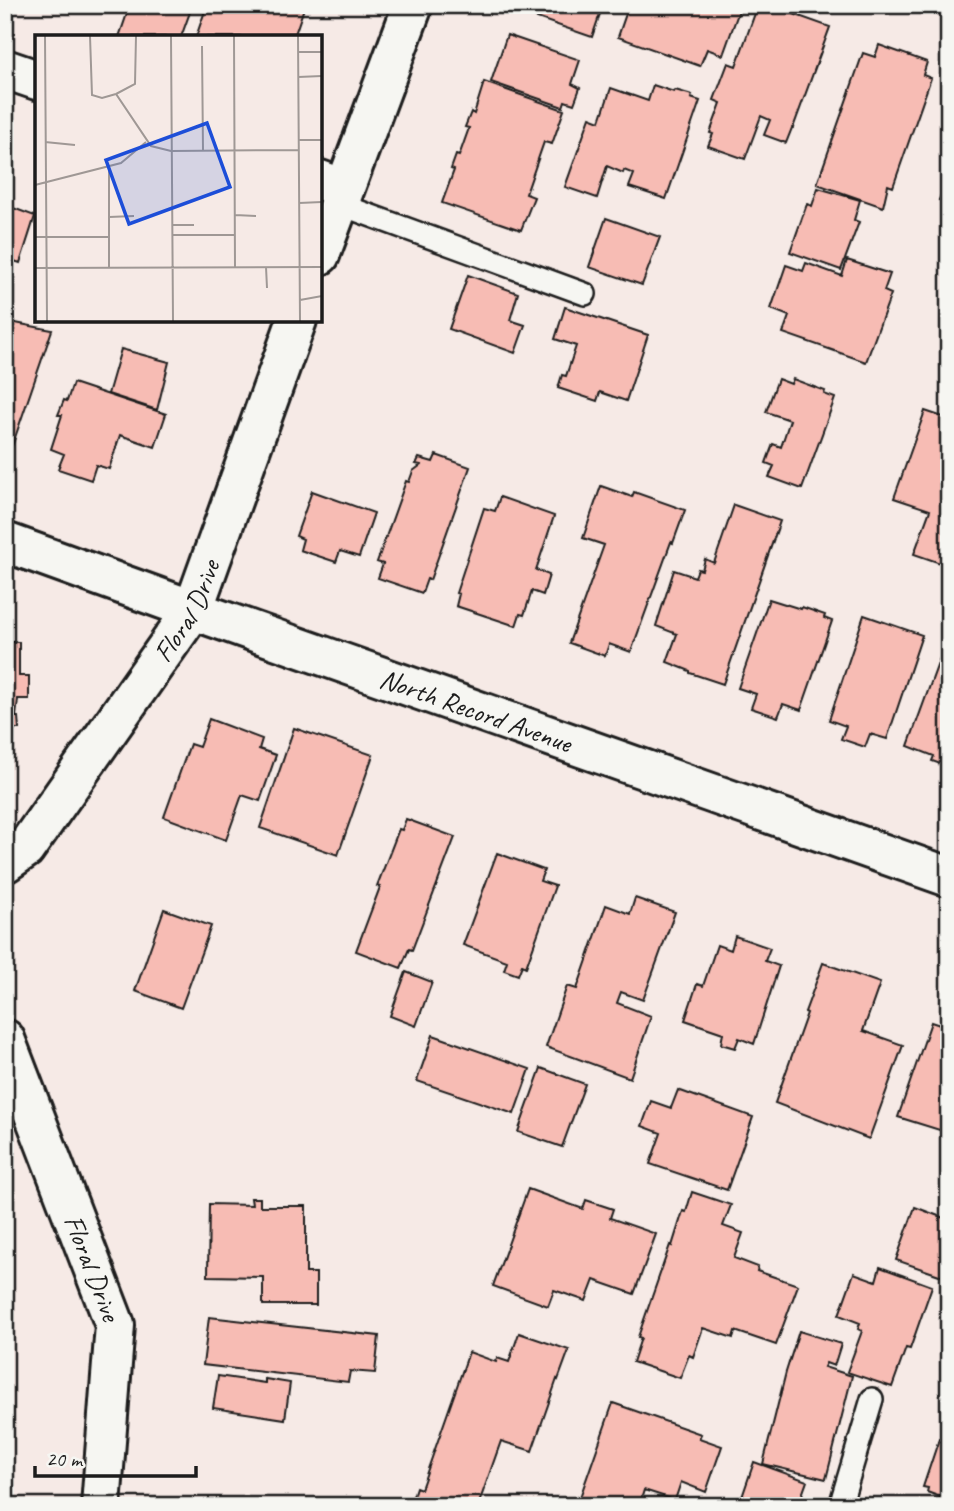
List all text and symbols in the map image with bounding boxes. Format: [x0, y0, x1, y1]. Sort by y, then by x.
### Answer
inset map [35, 35, 322, 322]
street label: Floral Drive [145, 553, 228, 668]
street label: North Record Avenue [375, 660, 578, 760]
street label: Floral Drive [57, 1210, 130, 1327]
scale bar [35, 1434, 196, 1478]
text: 20 m [46, 1446, 84, 1472]

